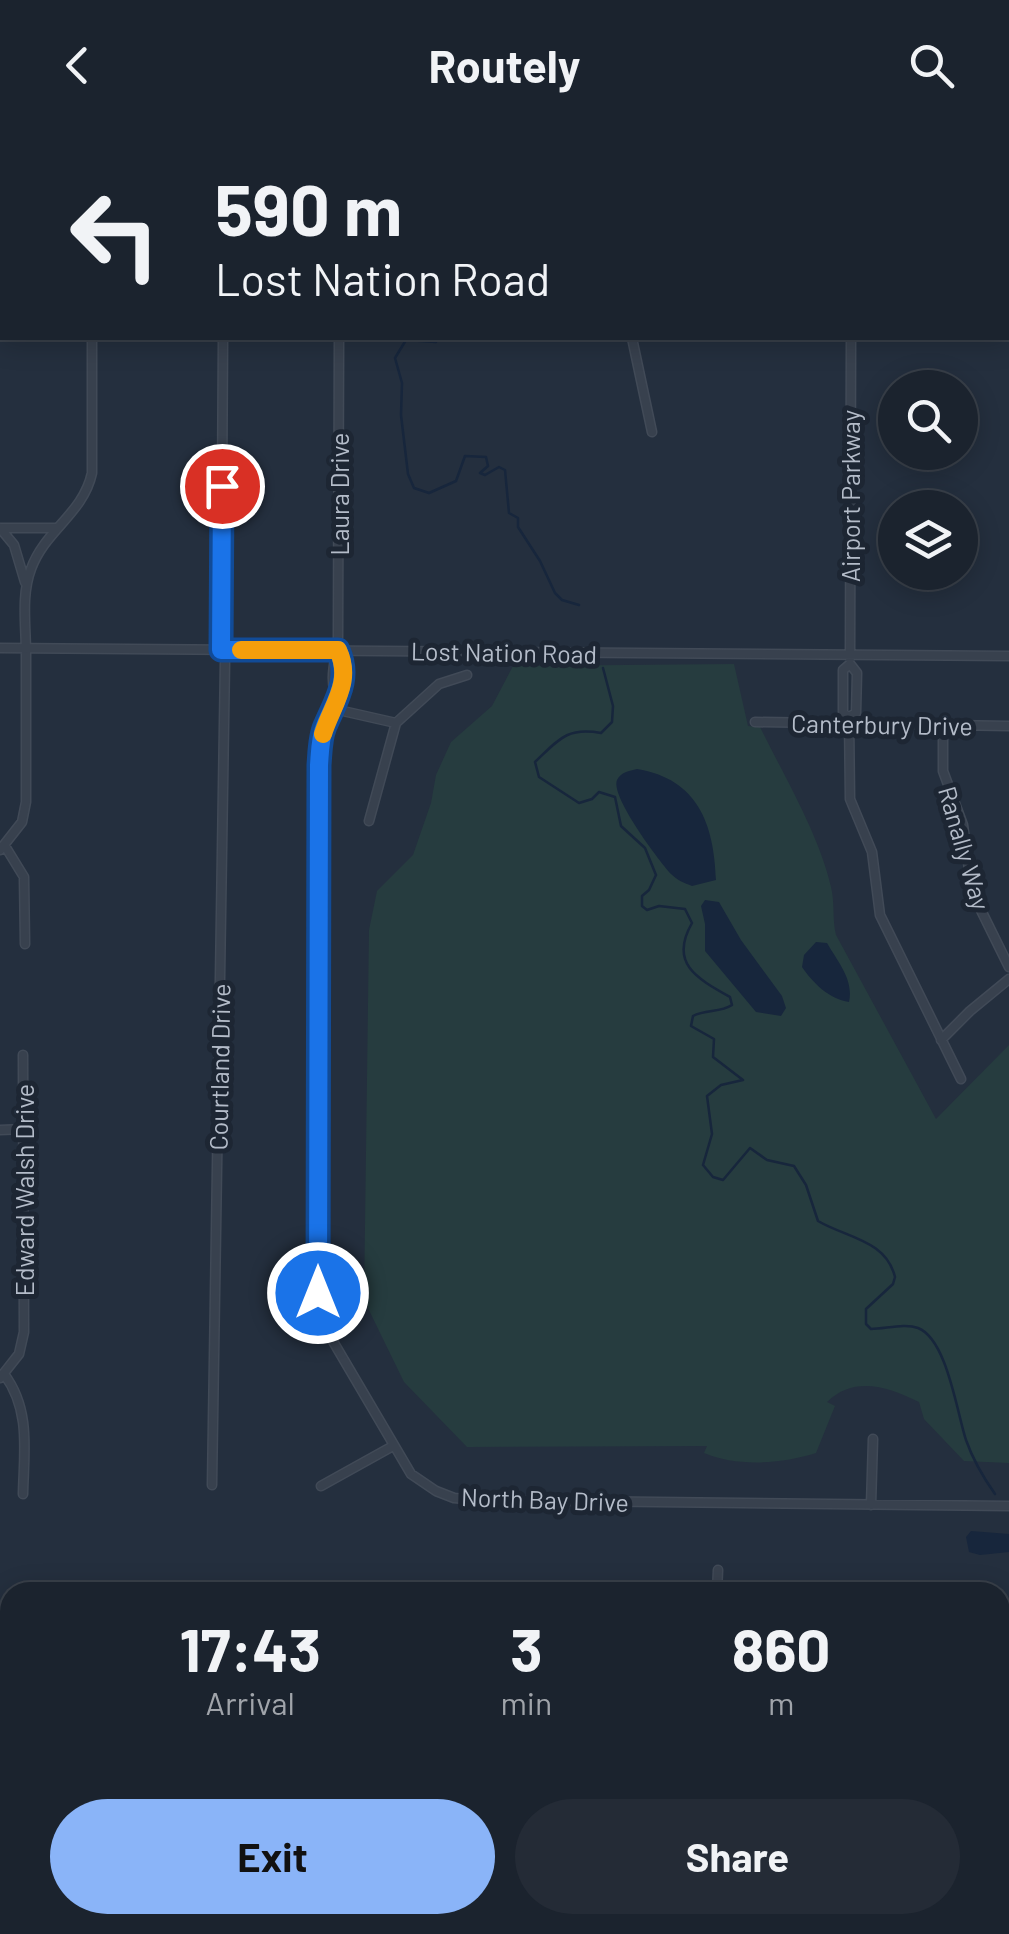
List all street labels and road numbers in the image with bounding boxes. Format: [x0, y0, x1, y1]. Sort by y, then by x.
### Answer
street label: Airport Parkway [835, 410, 865, 582]
street label: Laura Drive [324, 433, 354, 555]
street label: Lost Nation Road [411, 635, 597, 669]
street label: Canterbury Drive [791, 707, 973, 741]
street label: Ranally Way [933, 783, 997, 913]
street label: Courtland Drive [203, 983, 235, 1151]
street label: Edward Walsh Drive [9, 1084, 39, 1296]
street label: North Bay Drive [461, 1481, 629, 1517]

